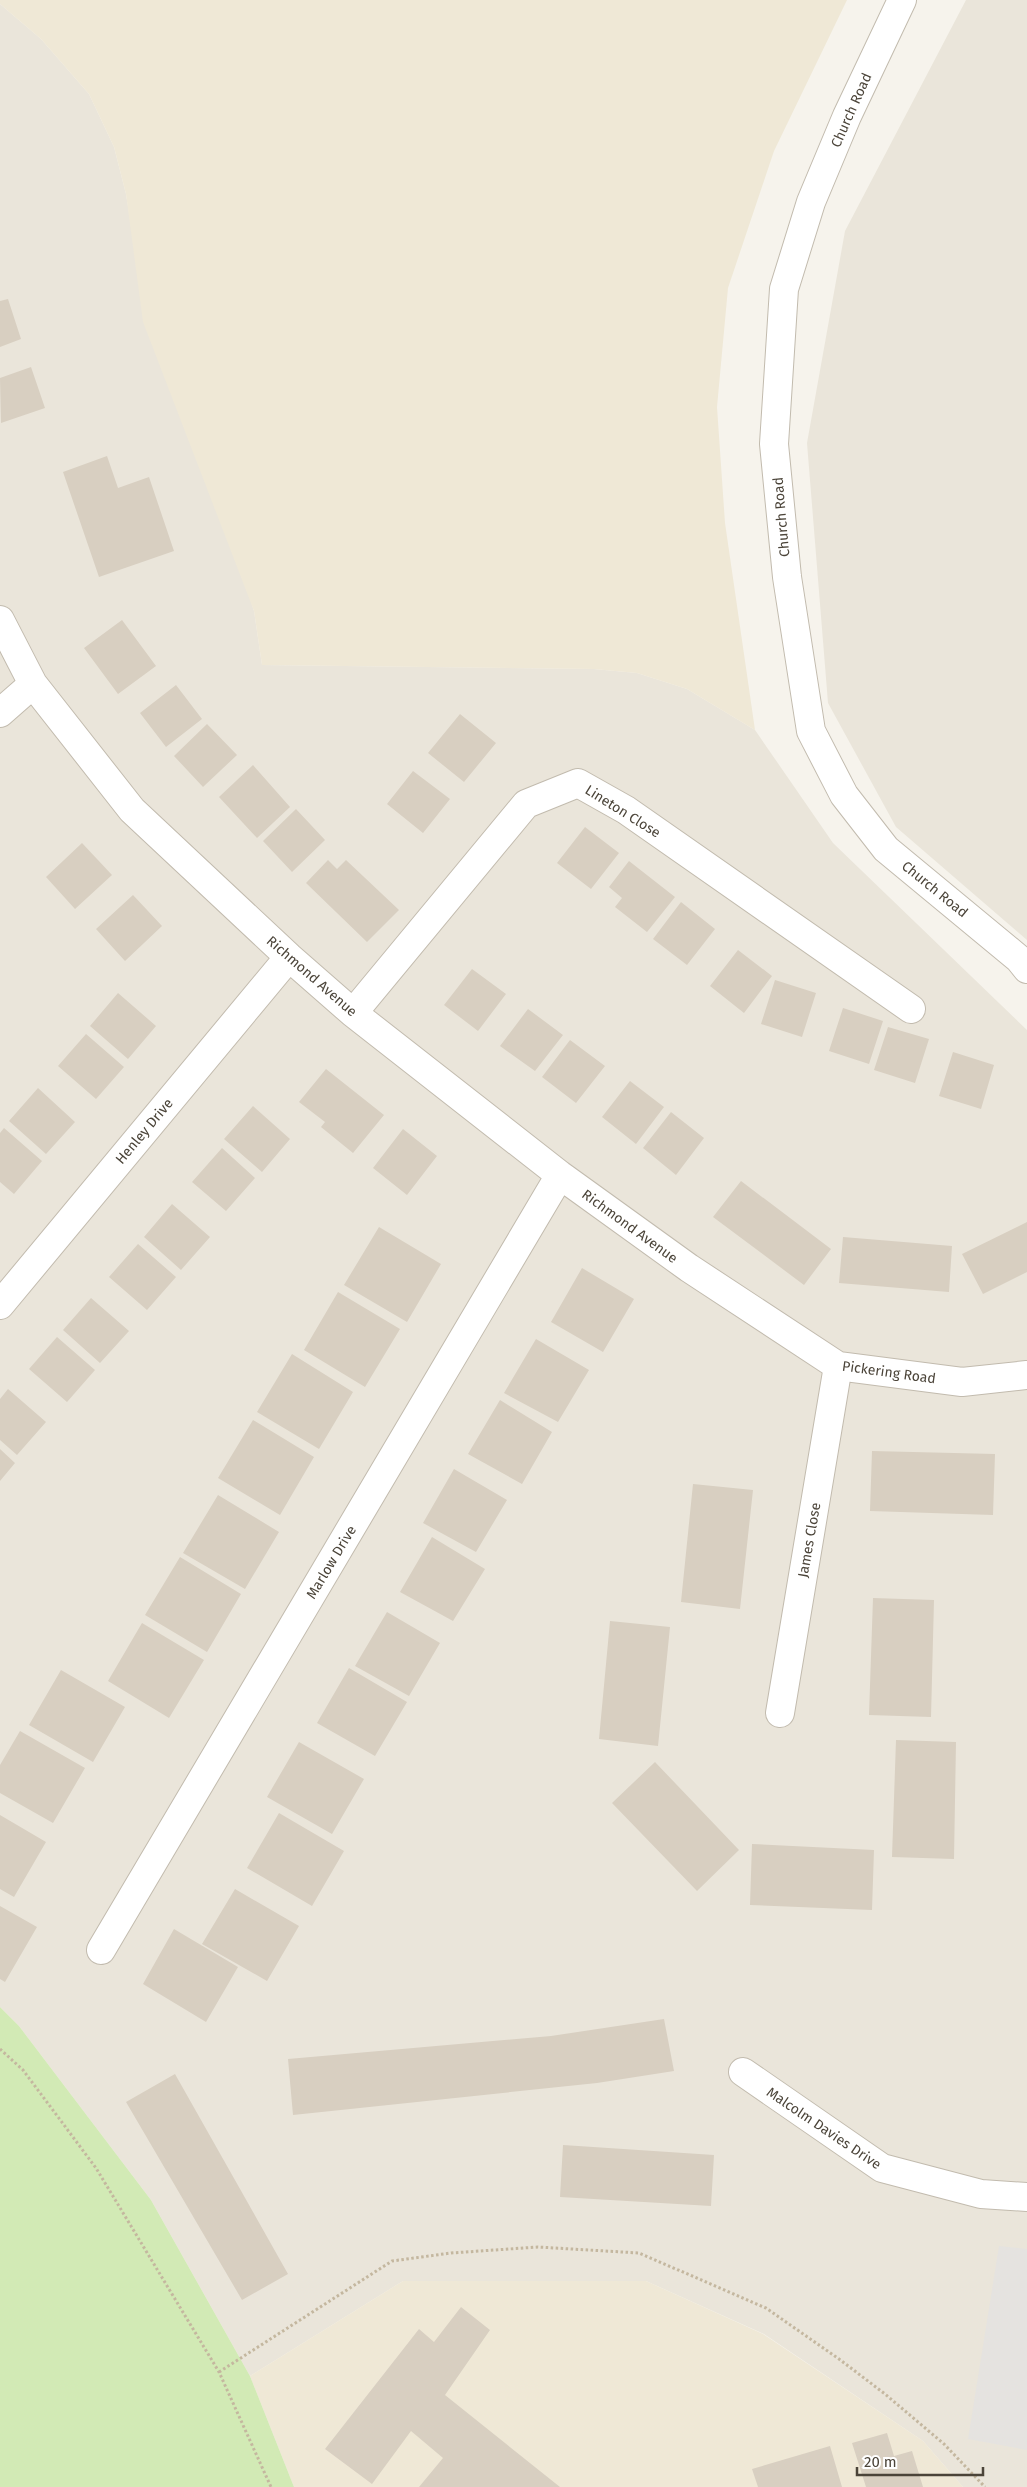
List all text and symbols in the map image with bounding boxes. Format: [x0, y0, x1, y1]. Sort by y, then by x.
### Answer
street label: Church Road [827, 70, 875, 150]
street label: Church Road [770, 476, 793, 558]
street label: Lineton Close [582, 781, 664, 841]
street label: Church Road [898, 858, 971, 921]
street label: Richmond Avenue [263, 932, 360, 1020]
street label: Henley Drive [112, 1095, 177, 1168]
street label: Richmond Avenue [578, 1186, 681, 1267]
street label: Pickering Road [841, 1358, 937, 1387]
street label: James Close [795, 1501, 824, 1579]
street label: Marlow Drive [303, 1522, 360, 1602]
street label: Malcolm Davies Drive [763, 2084, 884, 2173]
scale bar [857, 2444, 983, 2476]
text: 20 m [864, 2453, 897, 2471]

